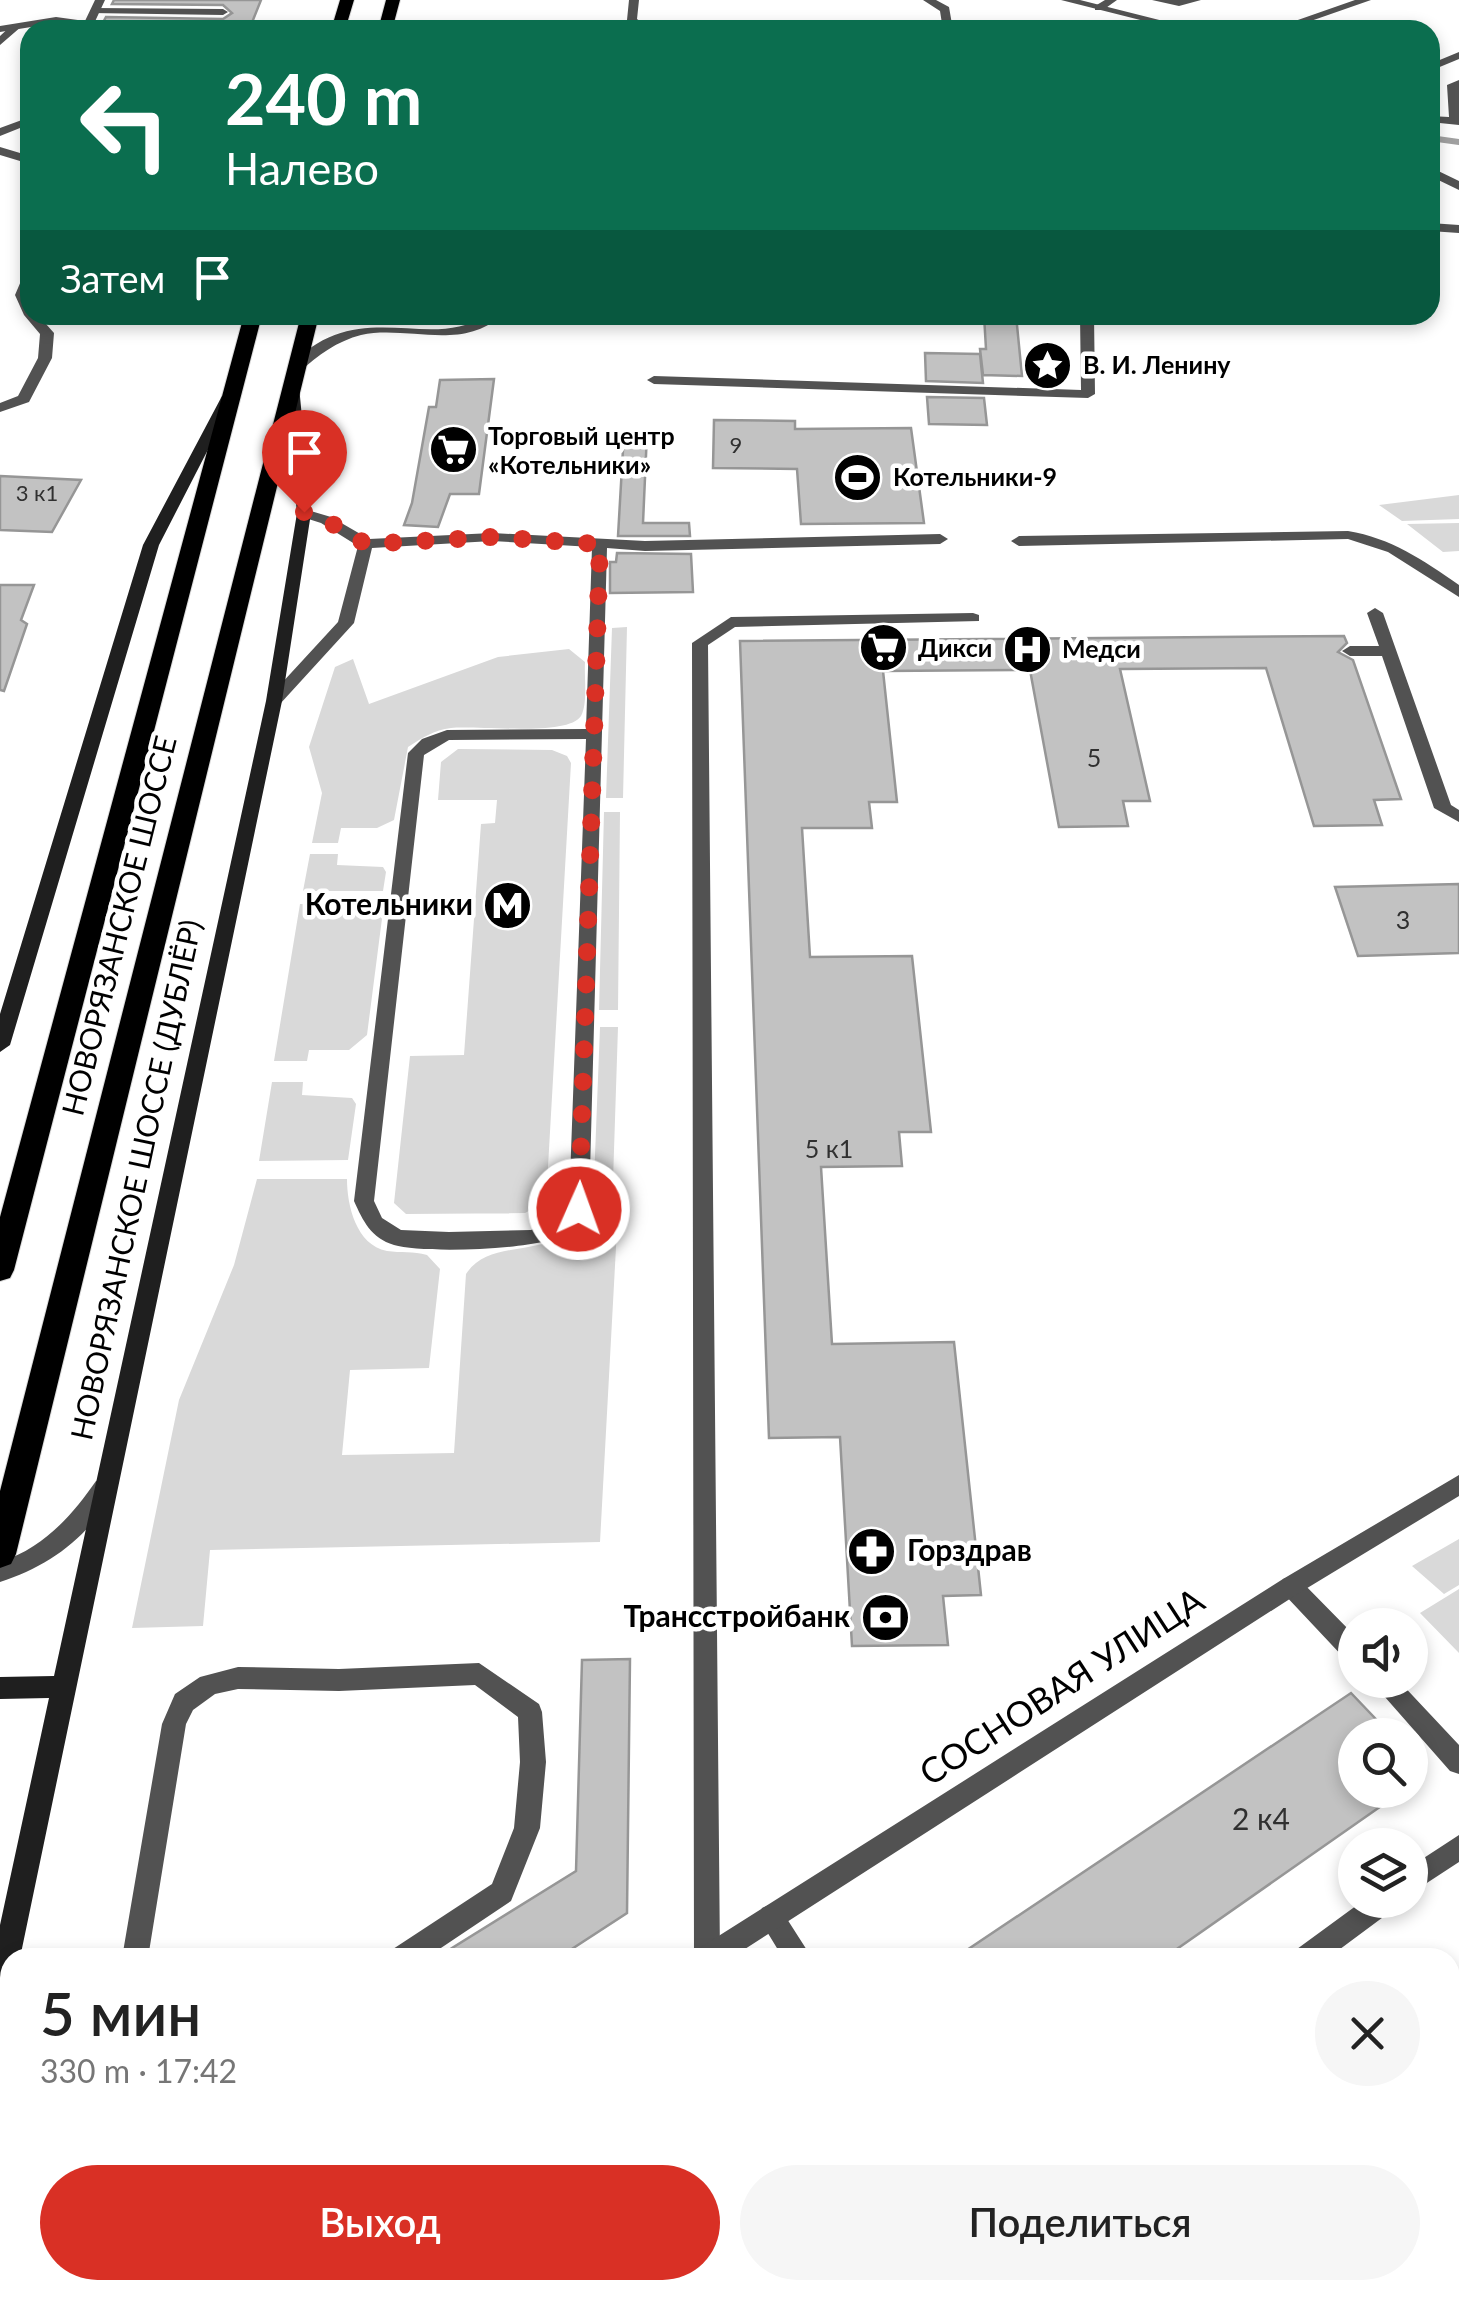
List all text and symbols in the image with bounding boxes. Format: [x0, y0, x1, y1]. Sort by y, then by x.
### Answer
text: 240 m [225, 56, 422, 140]
icon: left [60, 60, 190, 190]
text: Налево [225, 141, 379, 195]
icon: arrive [185, 250, 240, 305]
text: Затем [60, 255, 165, 301]
place icon: В. И. Ленину [1022, 339, 1074, 391]
place label: В. И. Ленину [1083, 349, 1231, 379]
pin [262, 410, 347, 513]
place label: Торговый центр «Котельники» [488, 420, 675, 479]
supermarket icon: Торговый центр «Котельники» [427, 424, 479, 476]
icon: arrive [277, 425, 332, 480]
house number: 9 [730, 431, 742, 458]
sports icon: Котельники-9 [832, 451, 884, 503]
place label: Котельники-9 [893, 461, 1057, 491]
house number: 3 к1 [16, 479, 58, 506]
supermarket icon: Дикси [857, 622, 909, 674]
hospital icon: Медси [1001, 623, 1053, 675]
place label: Дикси [918, 632, 992, 662]
place label: Медси [1062, 633, 1141, 663]
street label: НОВОРЯЗАНСКОЕ ШОССЕ [53, 732, 183, 1119]
house number: 5 [1087, 742, 1101, 772]
metro station icon: Котельники [482, 879, 534, 931]
place label: Котельники [305, 885, 473, 921]
house number: 3 [1396, 904, 1410, 934]
street label: НОВОРЯЗАНСКОЕ ШОССЕ (ДУБЛЁР) [62, 916, 208, 1443]
house number: 5 к1 [805, 1133, 853, 1163]
position arrow [527, 1157, 631, 1261]
pharmacy icon: Горздрав [846, 1525, 898, 1577]
place label: Горздрав [907, 1531, 1032, 1567]
street label: СОСНОВАЯ УЛИЦА [911, 1578, 1211, 1793]
bank icon: Трансстройбанк [859, 1591, 911, 1643]
place label: Трансстройбанк [624, 1597, 851, 1633]
map controls [1338, 1608, 1428, 1918]
button: sound [1338, 1608, 1428, 1698]
button: search [1338, 1718, 1428, 1808]
house number: 2 к4 [1232, 1800, 1290, 1836]
button: layers [1338, 1828, 1428, 1918]
text: 5 мин [40, 1977, 201, 2049]
button: close [1315, 1981, 1420, 2086]
text: 330 m · 17:42 [40, 2051, 237, 2090]
button: Выход [40, 2165, 720, 2280]
button: Поделиться [740, 2165, 1420, 2280]

